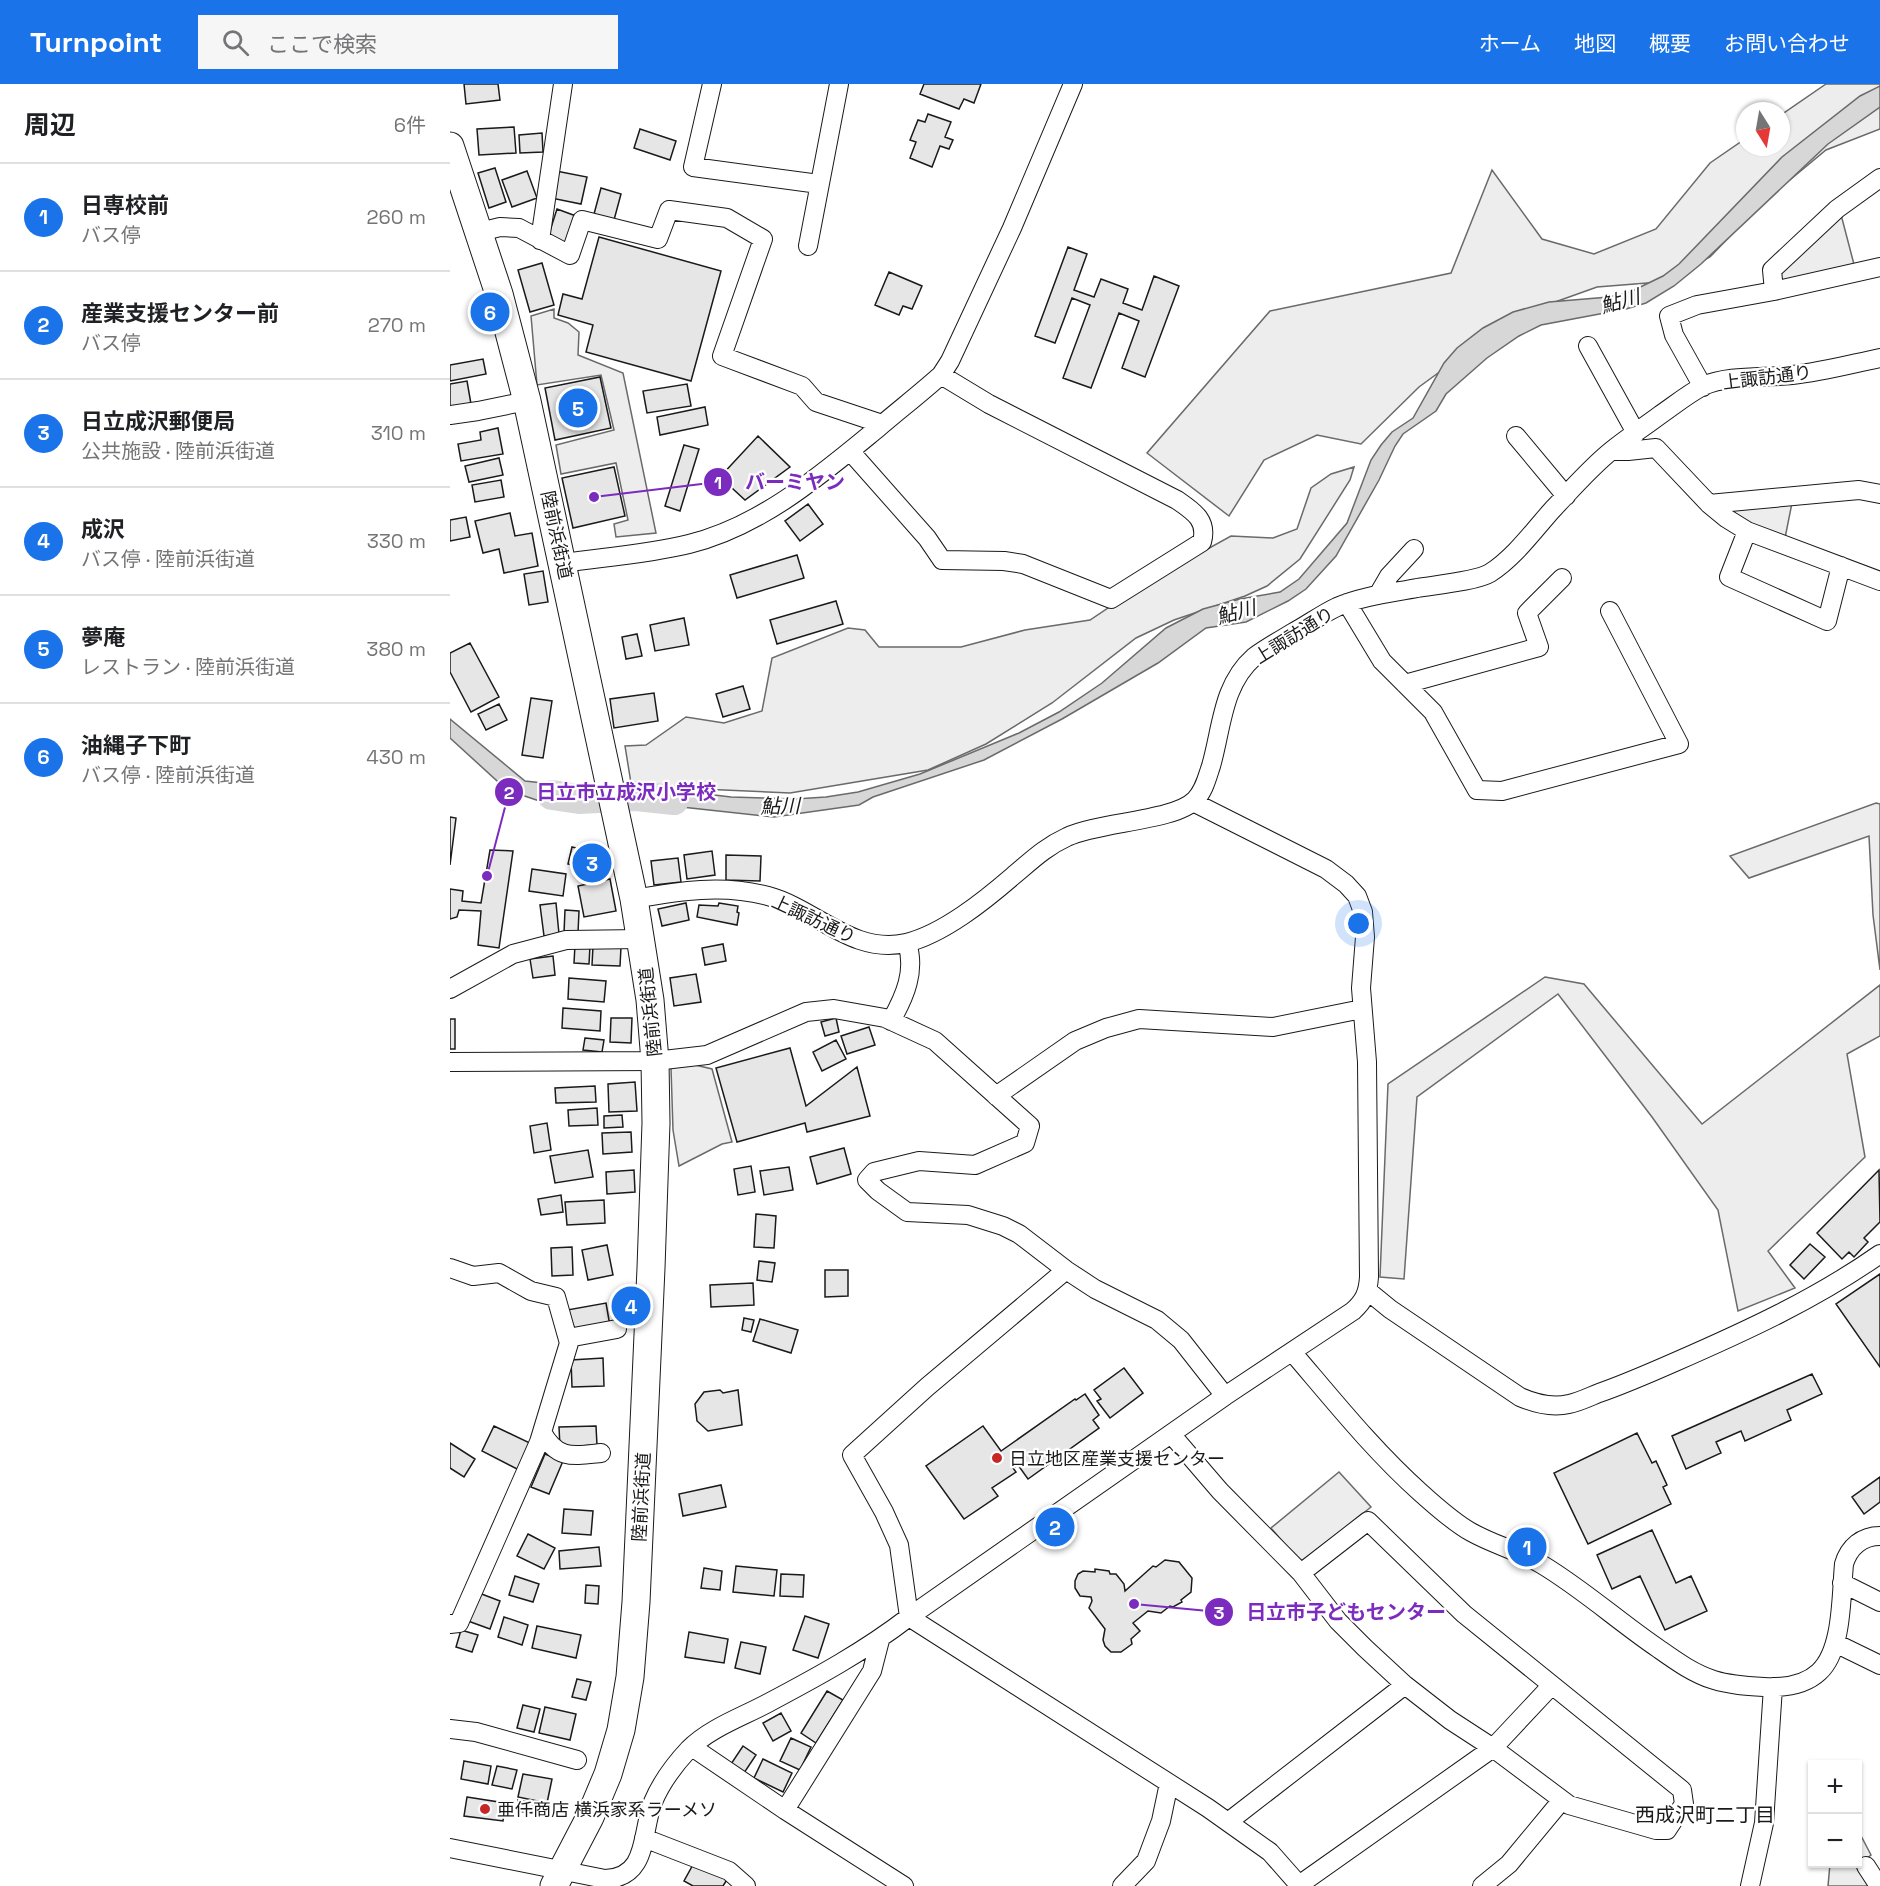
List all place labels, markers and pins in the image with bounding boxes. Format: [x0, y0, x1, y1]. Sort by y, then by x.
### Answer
pin: 6 [470, 290, 510, 334]
pin: 5 [558, 386, 598, 430]
callout: バーミヤン [703, 463, 857, 501]
callout: 日立市立成沢小学校 [494, 773, 728, 811]
pin: 3 [572, 840, 612, 886]
pin: 4 [612, 1284, 651, 1328]
place label: 日立地区産業支援センター [1009, 1447, 1225, 1470]
marker: 日立地区産業支援センター [990, 1451, 1004, 1465]
pin: 2 [1036, 1504, 1074, 1550]
pin: 1 [1508, 1524, 1546, 1570]
callout: 日立市子どもセンター [1204, 1593, 1458, 1631]
place label: 亜仟商店 横浜家系ラーメソ [497, 1798, 717, 1821]
marker: 亜仟商店 横浜家系ラーメソ [478, 1802, 492, 1816]

